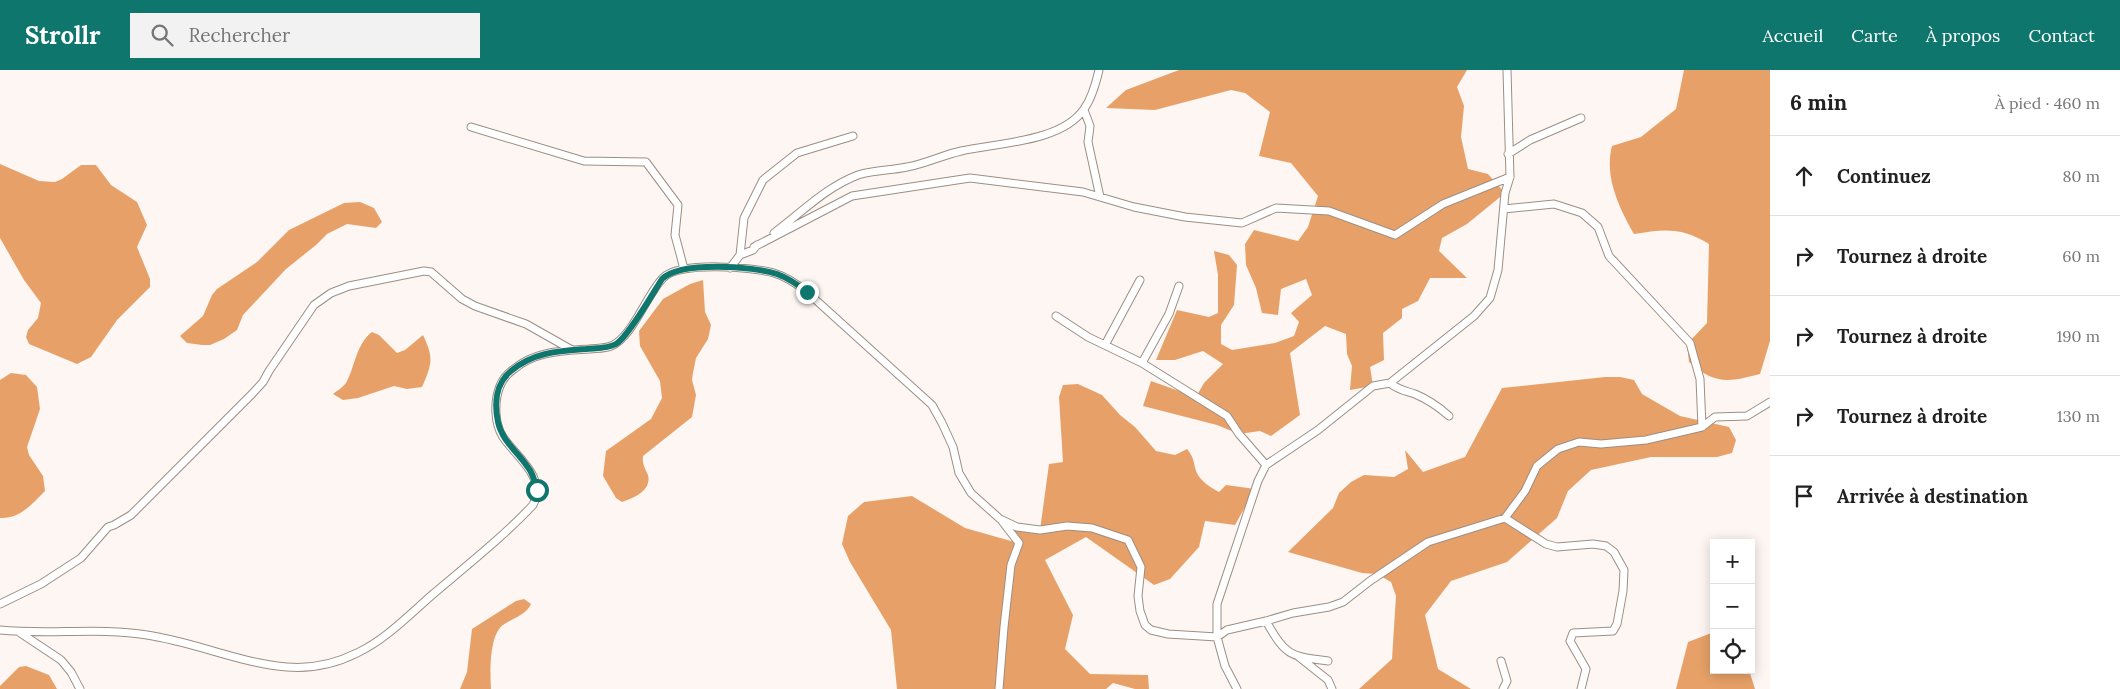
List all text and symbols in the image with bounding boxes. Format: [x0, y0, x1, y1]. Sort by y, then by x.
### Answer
search box [130, 13, 480, 58]
text: Strollr [25, 20, 100, 51]
icon: search [148, 21, 176, 49]
text: Rechercher [188, 23, 290, 47]
text: Accueil [1763, 24, 1823, 47]
text: Carte [1851, 24, 1898, 47]
text: À propos [1926, 24, 2000, 47]
text: Contact [2028, 24, 2095, 47]
text: 6 min [1790, 89, 1847, 116]
text: À pied · 460 m [1995, 93, 2100, 113]
icon: ahead [1790, 162, 1818, 190]
text: Continuez [1837, 164, 1931, 188]
text: 80 m [2063, 166, 2100, 186]
icon: right [1790, 242, 1818, 270]
text: Tournez à droite [1837, 244, 1987, 268]
text: 60 m [2062, 246, 2100, 266]
route end [796, 281, 819, 304]
icon: right [1790, 322, 1818, 350]
text: Tournez à droite [1837, 324, 1987, 348]
text: 190 m [2056, 326, 2100, 346]
icon: right [1790, 402, 1818, 430]
text: Tournez à droite [1837, 404, 1987, 428]
text: 130 m [2057, 406, 2100, 426]
route start [526, 479, 549, 502]
icon: arrive [1790, 482, 1818, 510]
text: Arrivée à destination [1837, 484, 2028, 508]
map controls [1710, 539, 1755, 674]
button: + [1710, 539, 1755, 584]
button: − [1710, 584, 1755, 629]
button: locate [1710, 629, 1755, 674]

